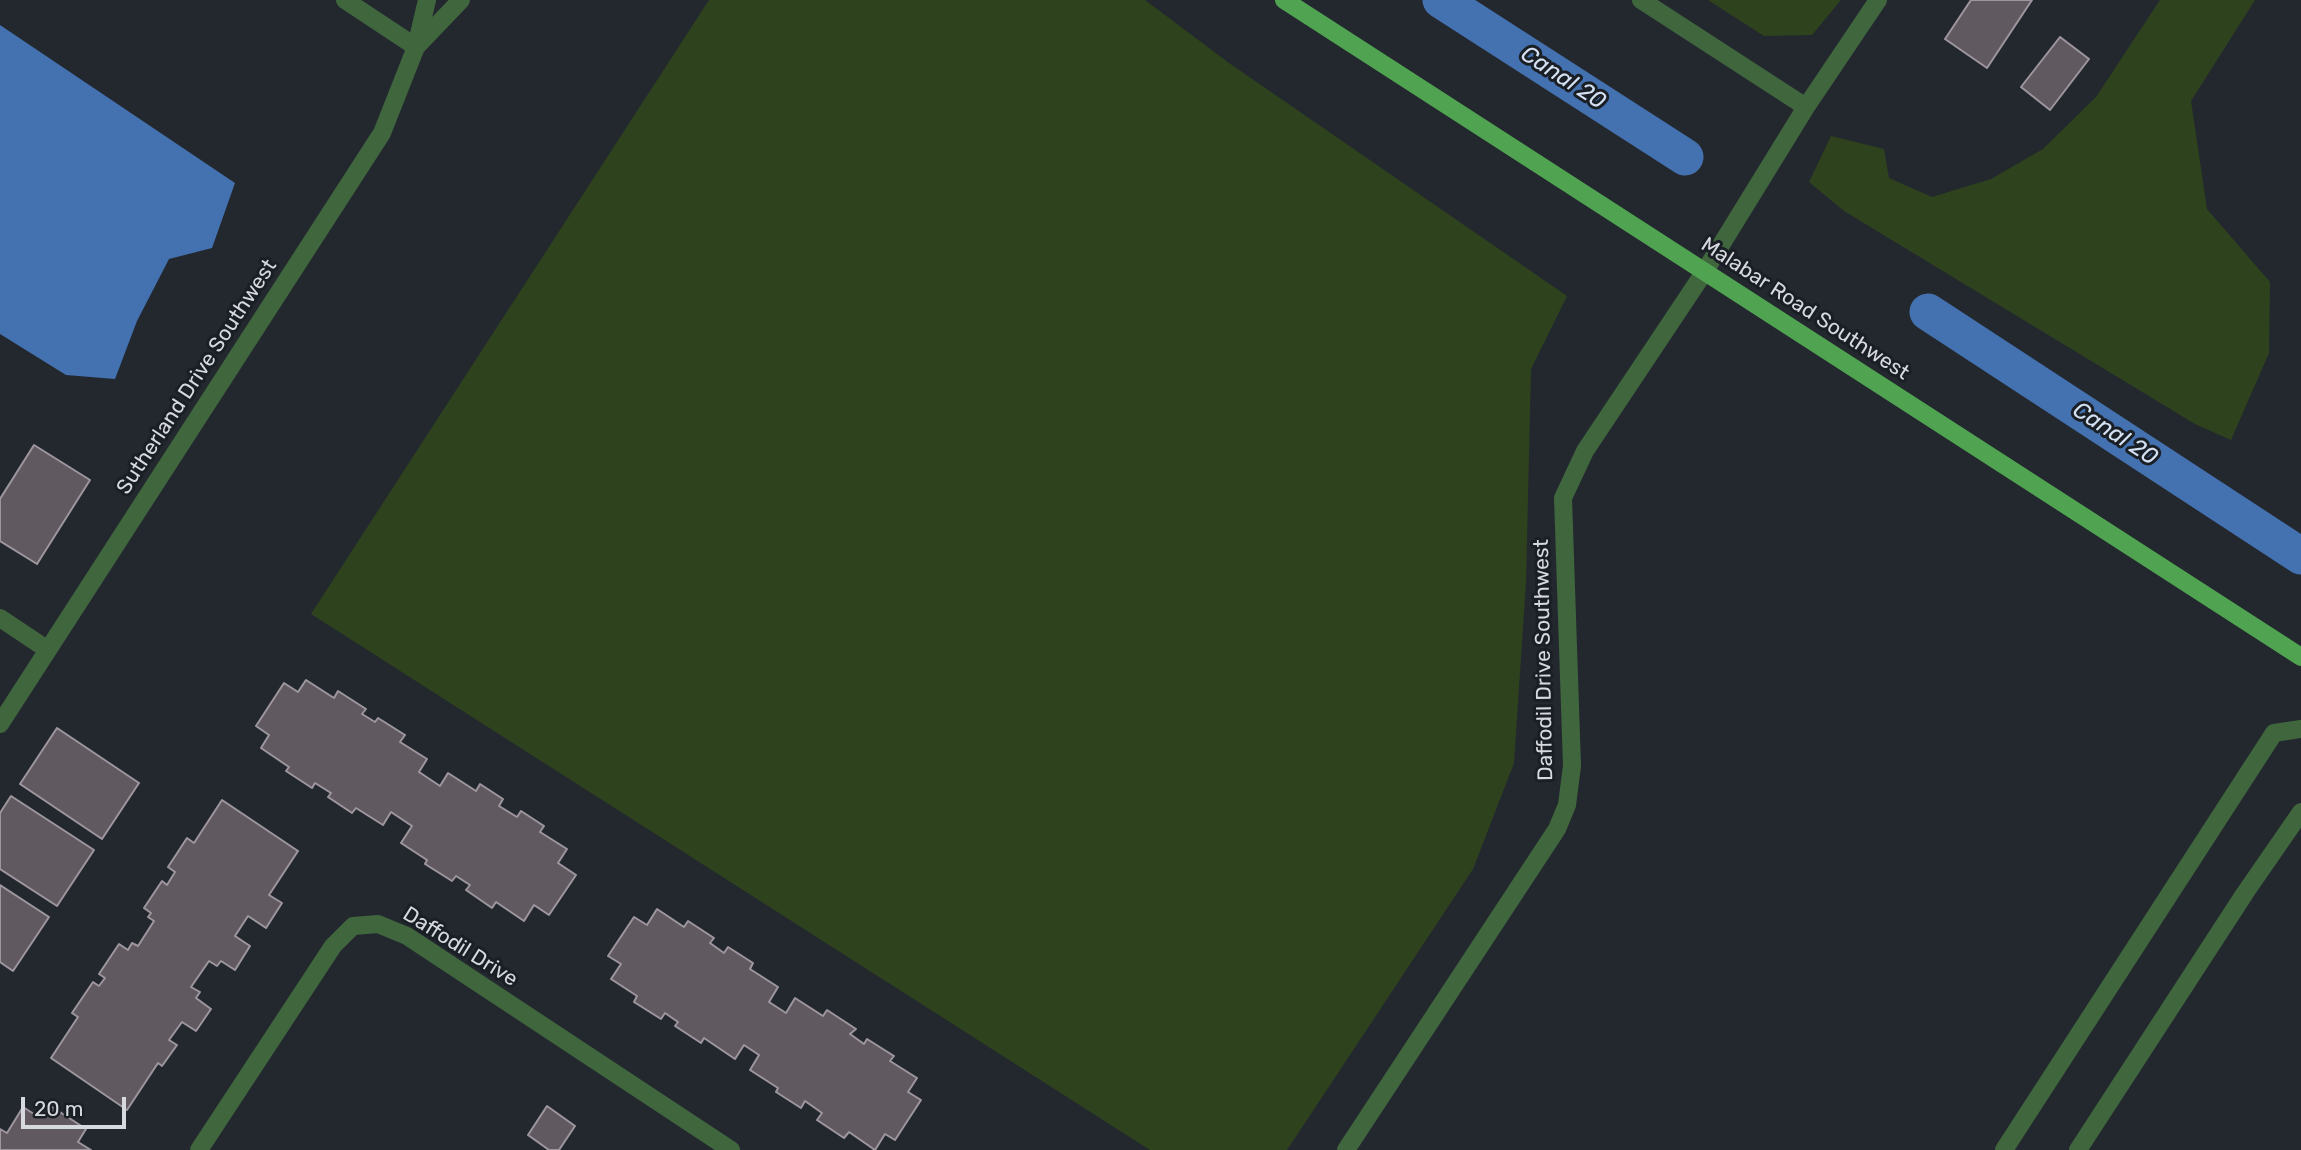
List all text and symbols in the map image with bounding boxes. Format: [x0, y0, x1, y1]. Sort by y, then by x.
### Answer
water label: Canal 20 [1515, 40, 1611, 116]
street label: Malabar Road Southwest [1696, 232, 1914, 386]
street label: Sutherland Drive Southwest [112, 255, 282, 499]
water label: Canal 20 [2067, 396, 2163, 472]
street label: Daffodil Drive Southwest [1529, 539, 1559, 781]
street label: Daffodil Drive [398, 902, 522, 992]
scale bar [24, 1084, 130, 1128]
text: 20 m [34, 1096, 83, 1121]

